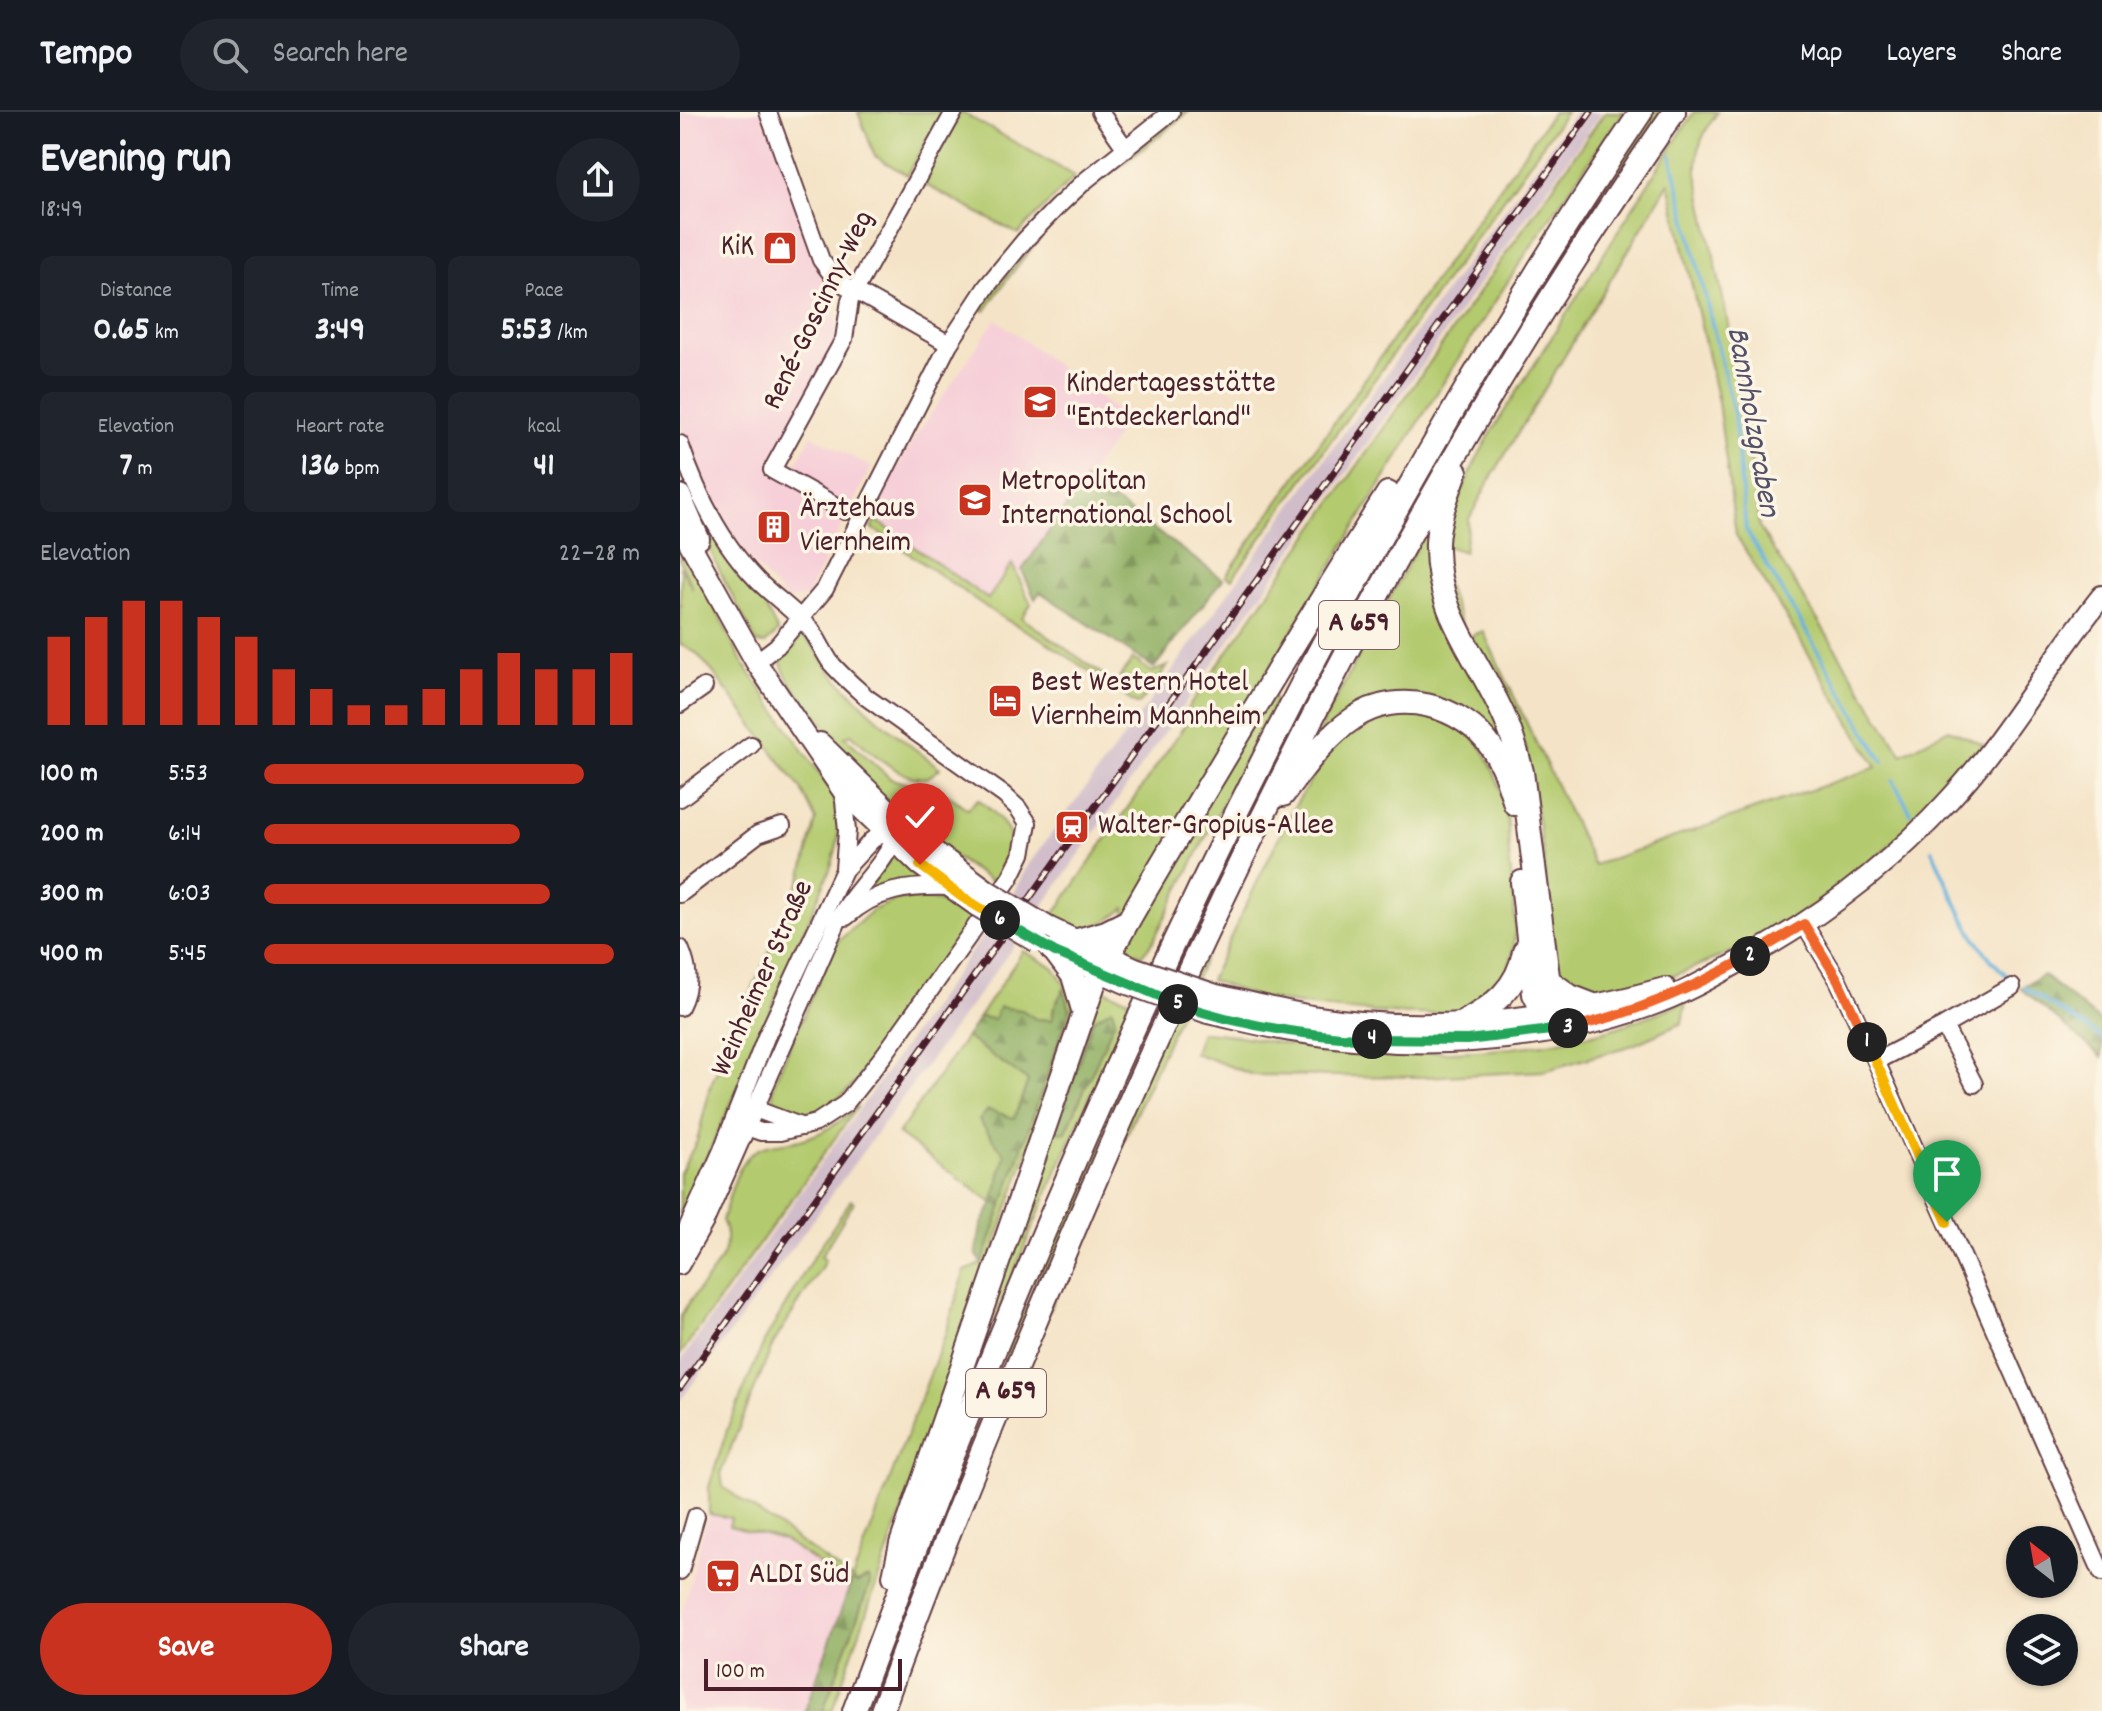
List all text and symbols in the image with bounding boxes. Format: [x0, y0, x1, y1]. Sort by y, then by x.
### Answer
search box [180, 19, 740, 91]
text: Tempo [40, 28, 132, 83]
icon: search [208, 33, 252, 77]
text: Search here [272, 34, 408, 77]
text: Map [1800, 35, 1843, 75]
text: Layers [1887, 35, 1957, 75]
text: Share [2001, 35, 2062, 75]
text: Evening run [40, 130, 231, 193]
button: share [556, 138, 640, 222]
text: 18:49 [40, 192, 83, 229]
street label: René-Goscinny-Weg [753, 204, 887, 418]
place label: KiK [721, 227, 754, 270]
shop icon: KiK [761, 229, 799, 267]
text: Distance [100, 276, 172, 307]
text: Time [321, 276, 359, 307]
text: Pace [525, 276, 563, 307]
text: 0.65 [93, 307, 150, 356]
text: 3:49 [315, 307, 365, 356]
text: 5:53 [500, 307, 552, 356]
text: km [150, 318, 179, 349]
text: /km [552, 318, 588, 349]
water label: Bannholzgraben [1712, 323, 1791, 522]
place label: Kindertagesstätte "Entdeckerland" [1066, 364, 1276, 441]
school or university icon: Kindertagesstätte "Entdeckerland" [1021, 383, 1059, 421]
text: Elevation [98, 412, 174, 443]
text: Heart rate [296, 412, 384, 443]
text: kcal [527, 412, 561, 443]
text: 7 [119, 443, 132, 492]
text: 136 [300, 443, 340, 492]
text: 41 [533, 443, 555, 492]
text: m [132, 454, 153, 485]
text: bpm [340, 454, 380, 485]
place label: Metropolitan International School [1001, 462, 1232, 539]
school or university icon: Metropolitan International School [956, 481, 994, 519]
place label: Ärztehaus Viernheim [800, 489, 916, 566]
building icon: Ärztehaus Viernheim [755, 508, 793, 546]
text: Elevation [40, 536, 130, 573]
text: 22–28 m [559, 536, 640, 573]
road number: A 659 [1319, 601, 1399, 649]
place label: Best Western Hotel Viernheim Mannheim [1031, 663, 1261, 740]
hotel icon: Best Western Hotel Viernheim Mannheim [986, 682, 1024, 720]
text: 100 m [40, 756, 98, 793]
text: 5:53 [168, 756, 208, 793]
pin [886, 783, 954, 865]
icon: check [898, 795, 942, 839]
place label: Walter-Gropius-Allee [1098, 806, 1334, 849]
station icon: Walter-Gropius-Allee [1053, 808, 1091, 846]
text: 200 m [40, 816, 104, 853]
text: 6:14 [168, 816, 202, 853]
street label: Weinheimer Straße [701, 874, 827, 1084]
text: 300 m [40, 876, 104, 913]
text: 6:03 [168, 876, 211, 913]
pin: 6 [980, 900, 1020, 940]
text: 6 [995, 904, 1005, 935]
text: 400 m [40, 936, 103, 973]
text: 5:45 [168, 936, 207, 973]
pin: 2 [1730, 936, 1770, 976]
text: 2 [1745, 940, 1755, 971]
pin: 5 [1158, 984, 1198, 1024]
text: 5 [1173, 988, 1183, 1019]
pin: 3 [1548, 1008, 1588, 1048]
text: 3 [1563, 1012, 1573, 1043]
pin: 4 [1352, 1019, 1392, 1059]
pin: 1 [1847, 1022, 1887, 1062]
text: 4 [1367, 1023, 1377, 1054]
text: 1 [1865, 1026, 1869, 1057]
pin [1913, 1140, 1981, 1222]
icon: arrive [1925, 1152, 1969, 1196]
road number: A 659 [966, 1369, 1046, 1417]
north arrow [2006, 1526, 2078, 1598]
map controls [2006, 1526, 2078, 1686]
place label: ALDI Süd [749, 1555, 850, 1598]
supermarket icon: ALDI Süd [704, 1557, 742, 1595]
button: Save [40, 1603, 332, 1695]
button: Share [348, 1603, 640, 1695]
button: layers [2006, 1614, 2078, 1686]
scale bar [704, 1655, 902, 1691]
text: 100 m [716, 1657, 765, 1688]

